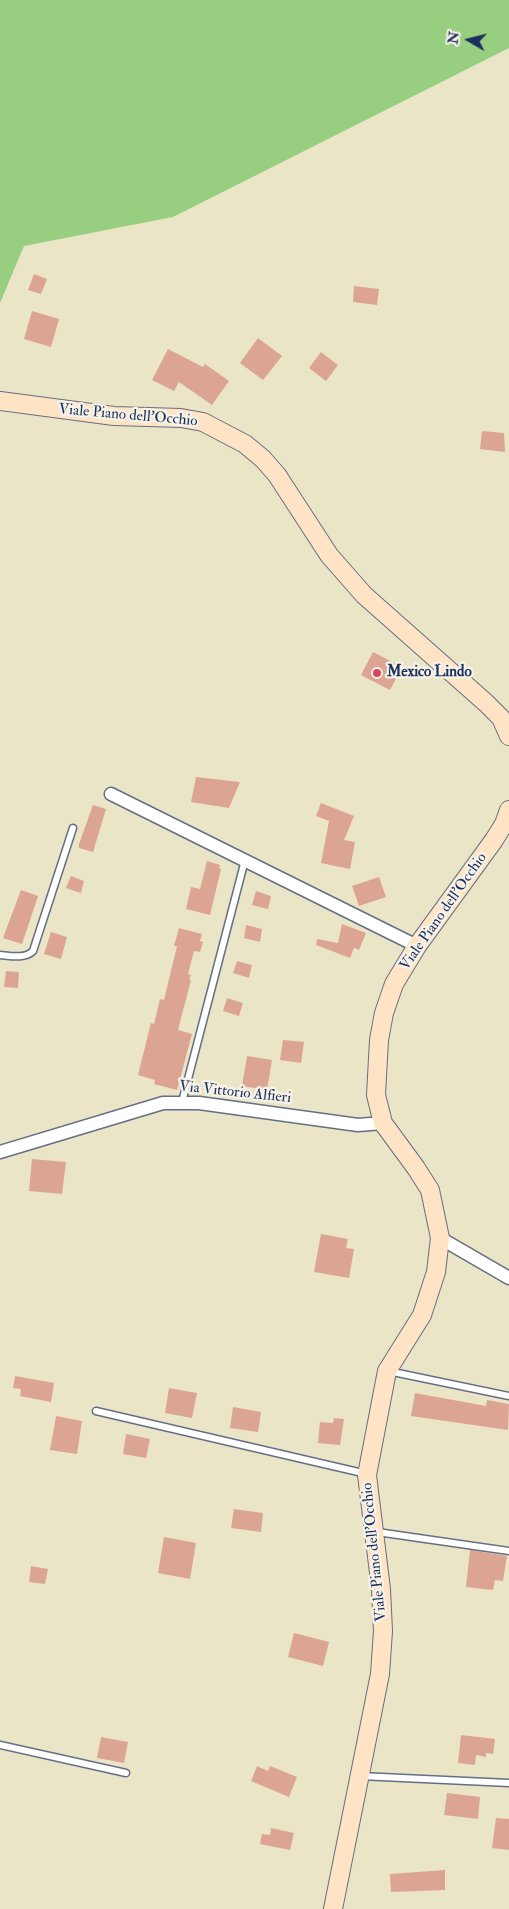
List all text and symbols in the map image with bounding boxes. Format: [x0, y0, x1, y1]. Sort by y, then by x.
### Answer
north arrow [444, 15, 494, 65]
text: N [444, 30, 463, 45]
street label: Viale Piano dell'Occhio [58, 401, 198, 431]
place label: Mexico Lindo [387, 664, 472, 682]
marker: Mexico Lindo [371, 667, 383, 679]
street label: Viale Piano dell'Occhio [397, 850, 491, 974]
street label: Via Vittorio Alfieri [178, 1078, 292, 1108]
street label: Viale Piano dell'Occhio [359, 1482, 391, 1622]

